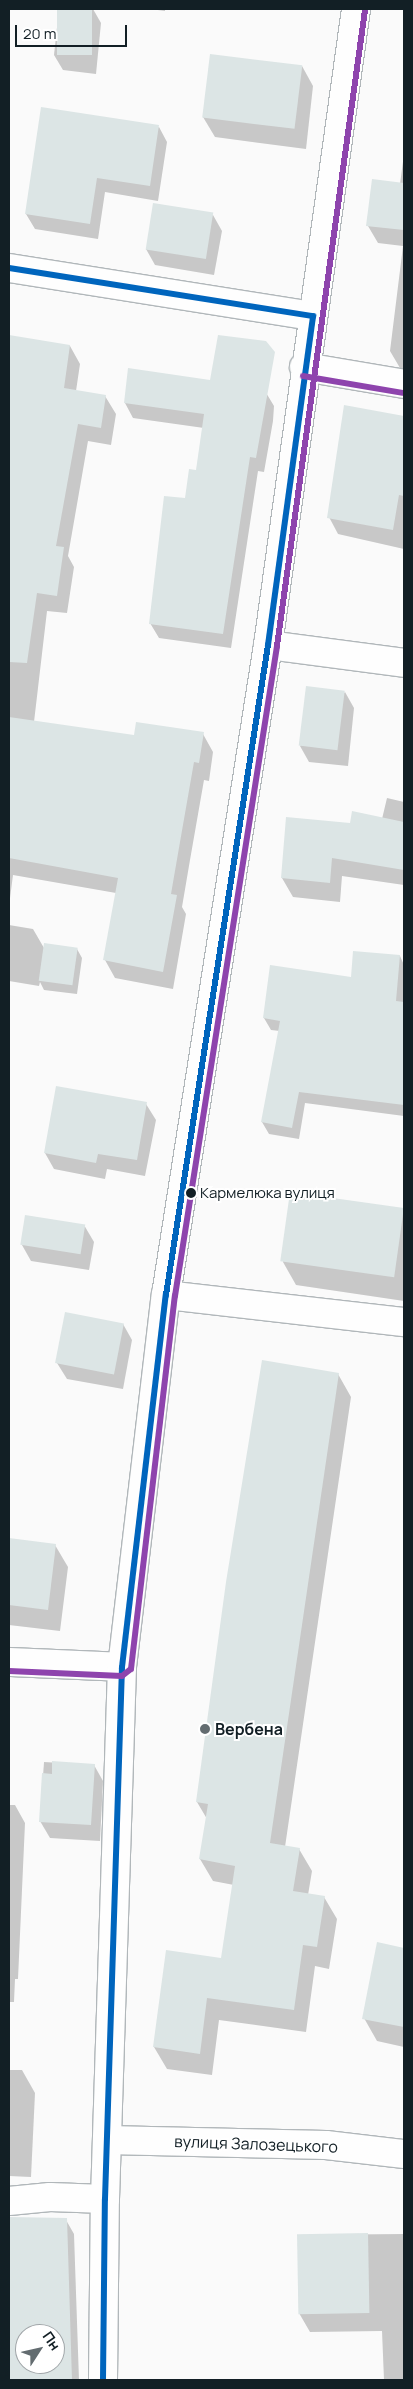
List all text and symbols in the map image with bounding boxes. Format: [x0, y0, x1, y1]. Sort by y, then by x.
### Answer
scale bar [18, 15, 130, 47]
text: 20 m [23, 23, 56, 44]
place label: Кармелюка вулиця [200, 1184, 335, 1202]
marker: Кармелюка вулиця [186, 1188, 196, 1198]
place label: Вербена [215, 1719, 283, 1739]
marker: Вербена [199, 1723, 211, 1735]
street label: вулиця Залозецького [174, 2132, 338, 2156]
north arrow [15, 2324, 65, 2374]
text: Пн [39, 2328, 65, 2354]

